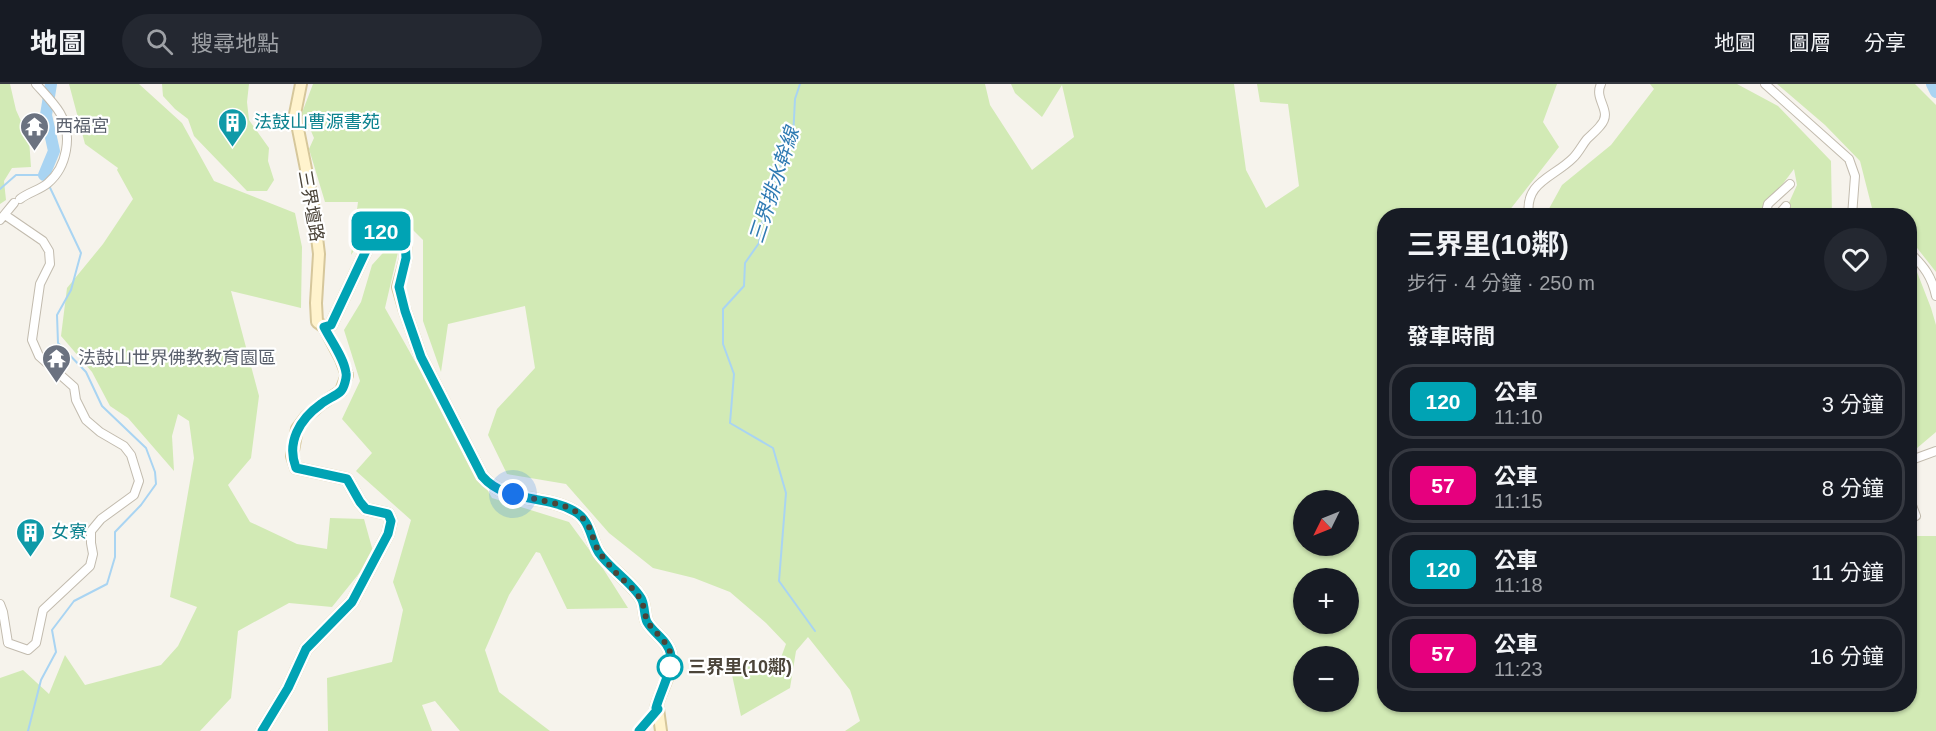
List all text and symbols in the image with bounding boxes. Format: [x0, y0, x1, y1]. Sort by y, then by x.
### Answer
search box [122, 14, 542, 68]
icon: search [143, 25, 176, 58]
text: 地圖 [30, 28, 86, 59]
text: 搜尋地點 [191, 31, 279, 56]
text: 地圖 [1714, 31, 1756, 54]
text: 圖層 [1789, 31, 1831, 54]
text: 分享 [1864, 31, 1906, 54]
building icon: 法鼓山曹源書苑 [217, 106, 249, 148]
temple icon: 西福宮 [18, 110, 50, 152]
place label: 法鼓山曹源書苑 [254, 112, 380, 132]
place label: 西福宮 [55, 116, 109, 136]
water label: 三界排水幹線 [745, 123, 804, 245]
street label: 三界壇路 [295, 169, 327, 243]
line badge: 120 [346, 212, 416, 250]
text: 120 [363, 220, 399, 243]
button: heart [1824, 228, 1887, 291]
text: 三界里(10鄰) [1407, 229, 1569, 260]
text: 步行 · 4 分鐘 · 250 m [1407, 272, 1595, 294]
text: 發車時間 [1407, 324, 1495, 349]
temple icon: 法鼓山世界佛教教育園區 [41, 342, 73, 384]
place label: 法鼓山世界佛教教育園區 [78, 348, 276, 368]
text: 公車 [1494, 380, 1538, 405]
text: 120 [1425, 390, 1461, 413]
text: 3 分鐘 [1822, 392, 1884, 417]
text: 11:10 [1494, 406, 1543, 428]
text: 公車 [1494, 464, 1538, 489]
text: 57 [1431, 474, 1455, 497]
text: 8 分鐘 [1822, 476, 1884, 501]
your location [498, 479, 528, 509]
north arrow [1293, 490, 1359, 556]
map controls [1293, 490, 1359, 712]
text: 11:15 [1494, 490, 1543, 512]
building icon: 女寮 [14, 516, 46, 558]
place label: 女寮 [51, 522, 87, 542]
text: 公車 [1494, 548, 1538, 573]
text: 120 [1425, 558, 1461, 581]
text: 11 分鐘 [1811, 560, 1884, 585]
button: + [1293, 568, 1359, 634]
text: 11:18 [1494, 574, 1543, 596]
text: 公車 [1494, 632, 1538, 657]
text: 57 [1431, 642, 1455, 665]
text: 16 分鐘 [1809, 644, 1884, 669]
button: − [1293, 646, 1359, 712]
marker: 三界里(10鄰) [657, 654, 683, 680]
place label: 三界里(10鄰) [688, 657, 792, 677]
text: 11:23 [1494, 658, 1543, 680]

